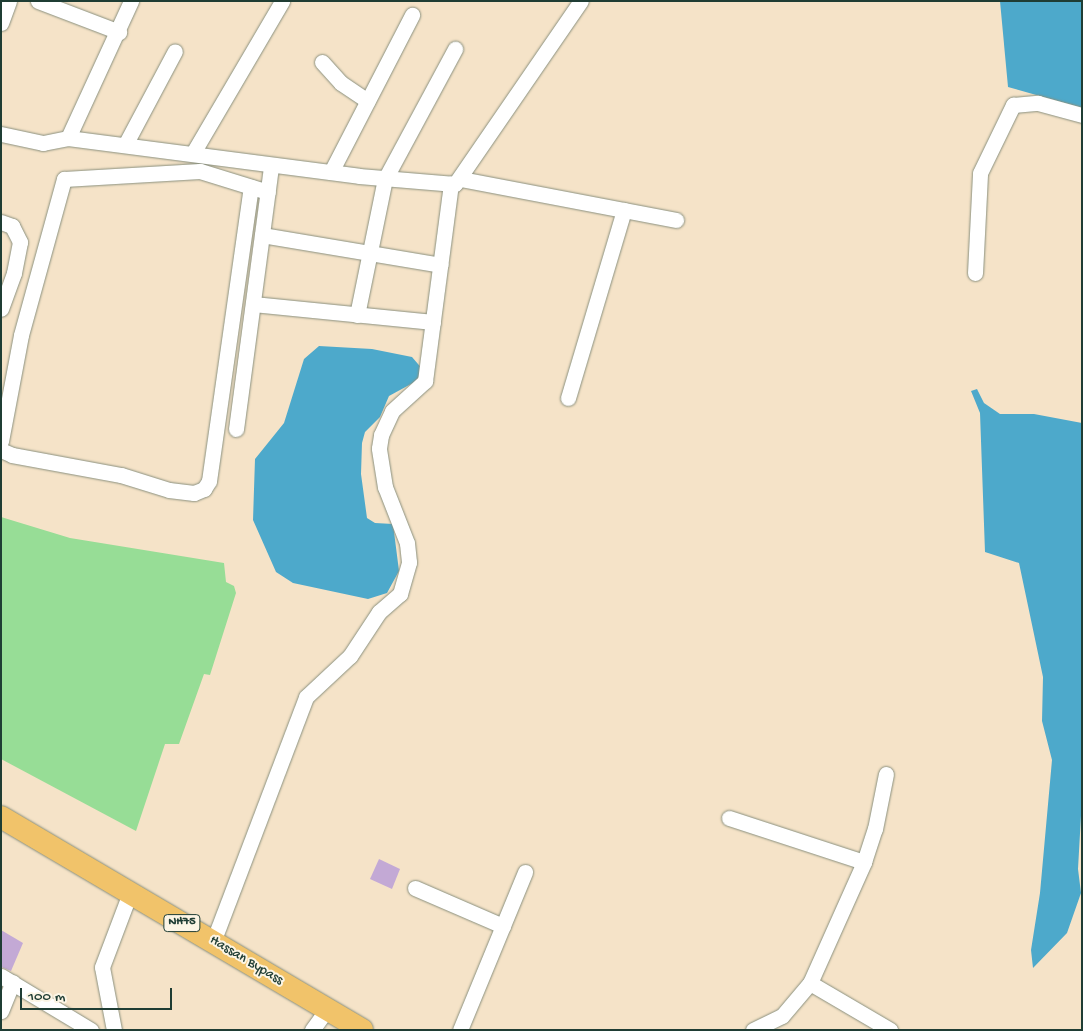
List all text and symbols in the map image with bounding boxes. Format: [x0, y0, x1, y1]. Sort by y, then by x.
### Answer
road number: NH75 [163, 914, 201, 932]
street label: Hassan Bypass [206, 932, 286, 990]
scale bar [22, 978, 175, 1010]
text: 100 m [28, 988, 65, 1006]

